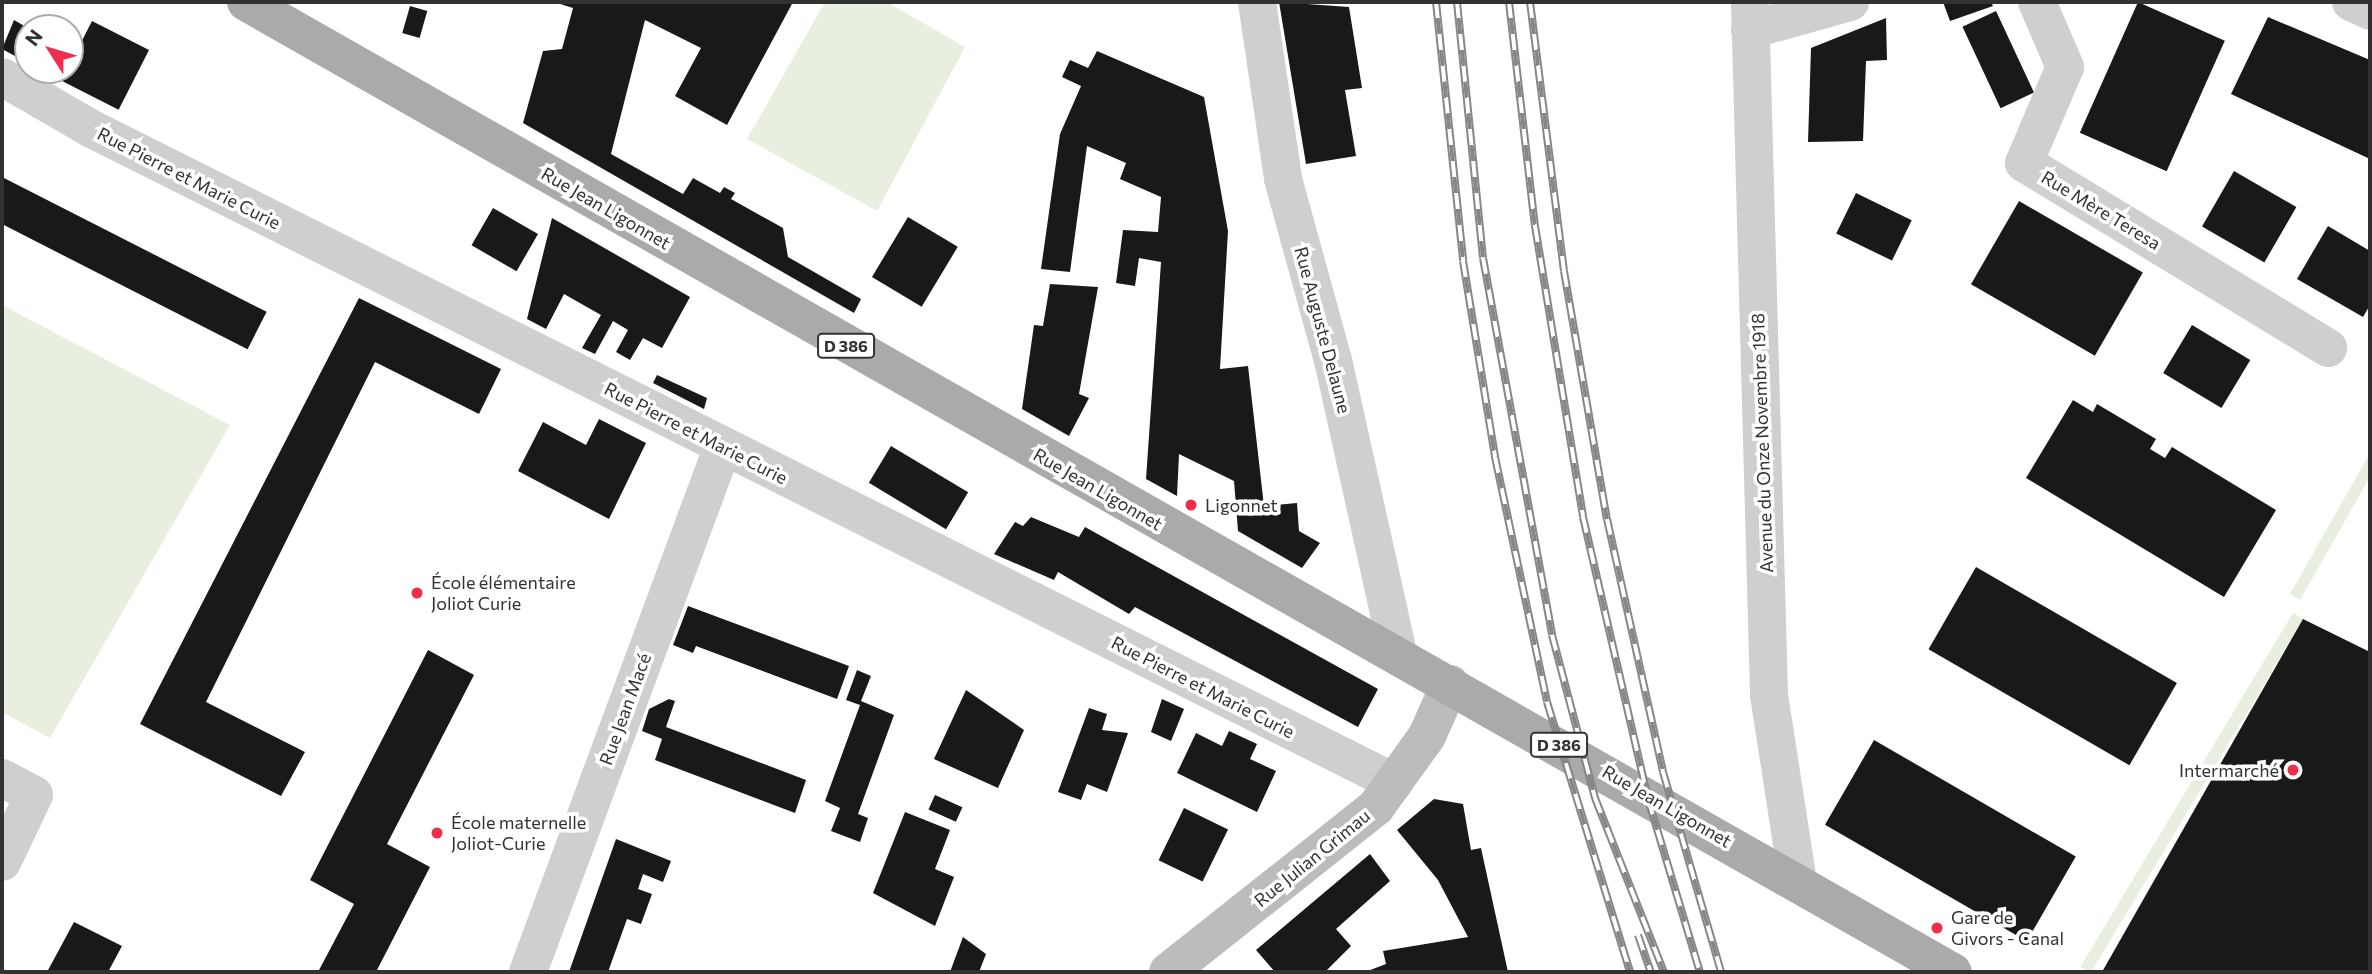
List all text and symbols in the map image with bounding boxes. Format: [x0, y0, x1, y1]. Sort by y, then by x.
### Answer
north arrow [14, 14, 84, 84]
text: N [20, 25, 47, 50]
street label: Rue Pierre et Marie Curie [94, 122, 284, 234]
street label: Rue Jean Ligonnet [538, 162, 674, 254]
street label: Rue Mère Teresa [2038, 166, 2164, 254]
street label: Rue Auguste Delaune [1290, 244, 1356, 416]
street label: Avenue du Onze Novembre 1918 [1747, 313, 1777, 573]
road number: D 386 [816, 334, 876, 358]
street label: Rue Pierre et Marie Curie [601, 377, 791, 489]
street label: Rue Jean Ligonnet [1030, 443, 1166, 535]
place label: Ligonnet [1205, 494, 1278, 516]
marker: Ligonnet [1183, 497, 1199, 513]
place label: École élémentaire Joliot Curie [431, 572, 576, 614]
marker: École élémentaire Joliot Curie [409, 585, 425, 601]
street label: Rue Pierre et Marie Curie [1108, 631, 1298, 743]
street label: Rue Jean Macé [595, 650, 655, 768]
road number: D 386 [1529, 732, 1589, 758]
place label: Intermarché [2179, 759, 2279, 781]
street label: Rue Jean Ligonnet [1599, 760, 1735, 852]
marker: Intermarché [2285, 762, 2301, 778]
street label: Rue Julian Grimau [1250, 805, 1374, 911]
place label: École maternelle Joliot-Curie [451, 812, 586, 854]
marker: École maternelle Joliot-Curie [429, 825, 445, 841]
place label: Gare de Givors - Canal [1951, 907, 2064, 950]
marker: Gare de Givors - Canal [1929, 920, 1945, 936]

